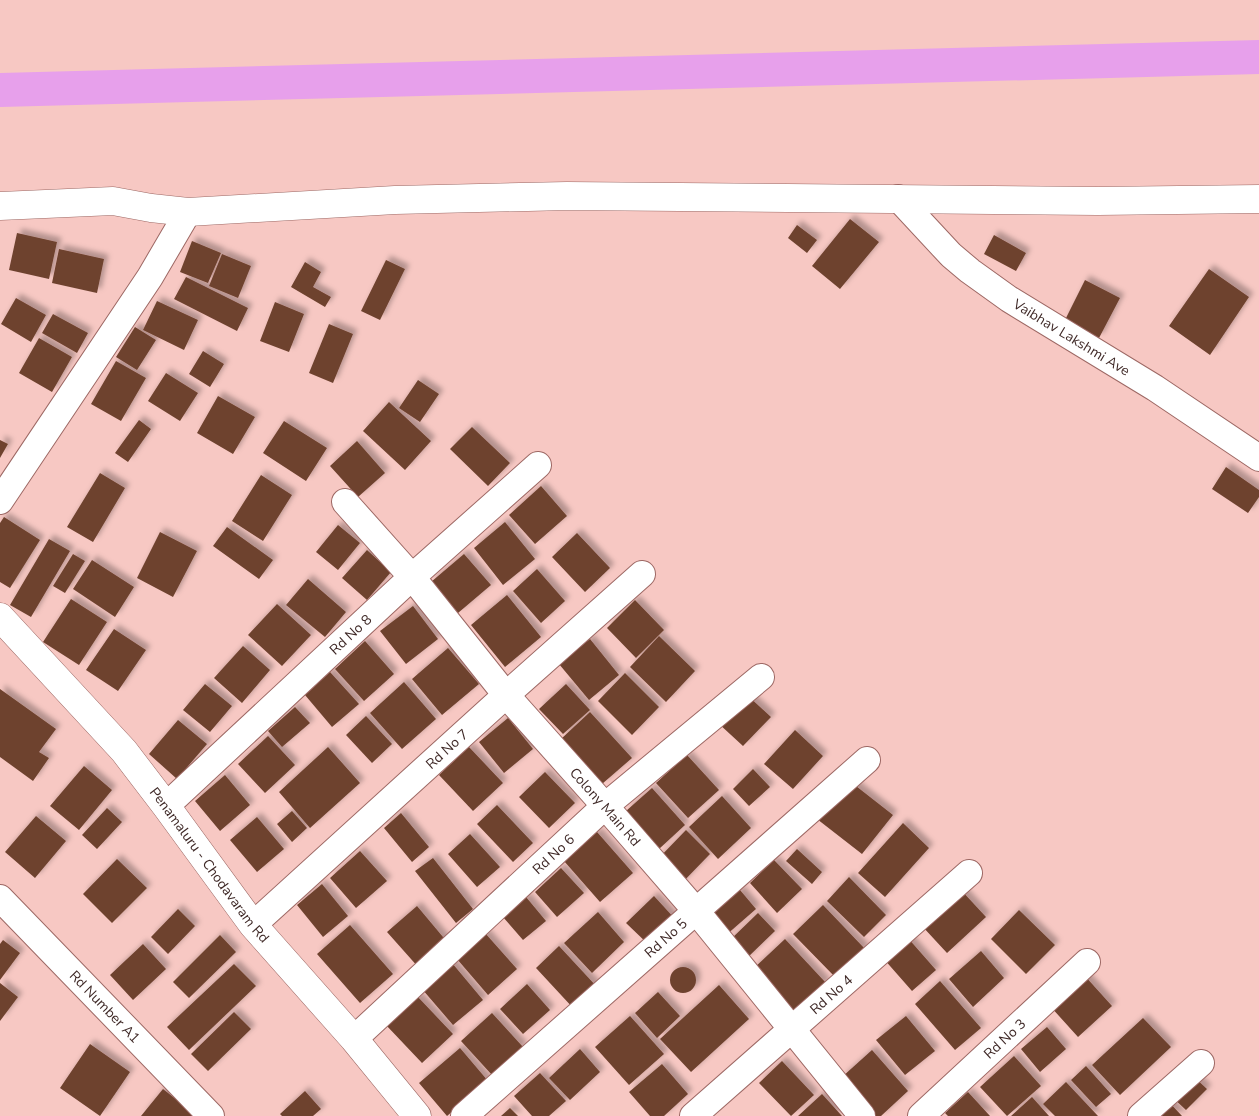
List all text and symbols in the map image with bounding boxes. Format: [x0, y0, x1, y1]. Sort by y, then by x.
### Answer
street label: Vaibhav Lakshmi Ave [1008, 294, 1133, 380]
street label: Rd No 8 [326, 610, 376, 659]
street label: Rd No 7 [422, 725, 473, 773]
street label: Colony Main Rd [565, 764, 645, 851]
street label: Penamaluru - Chodavaram Rd [145, 783, 273, 947]
street label: Rd No 6 [528, 830, 579, 879]
street label: Rd No 5 [640, 914, 691, 962]
street label: Rd Number A1 [65, 966, 144, 1047]
street label: Rd No 4 [806, 971, 857, 1019]
street label: Rd No 3 [980, 1014, 1030, 1063]

